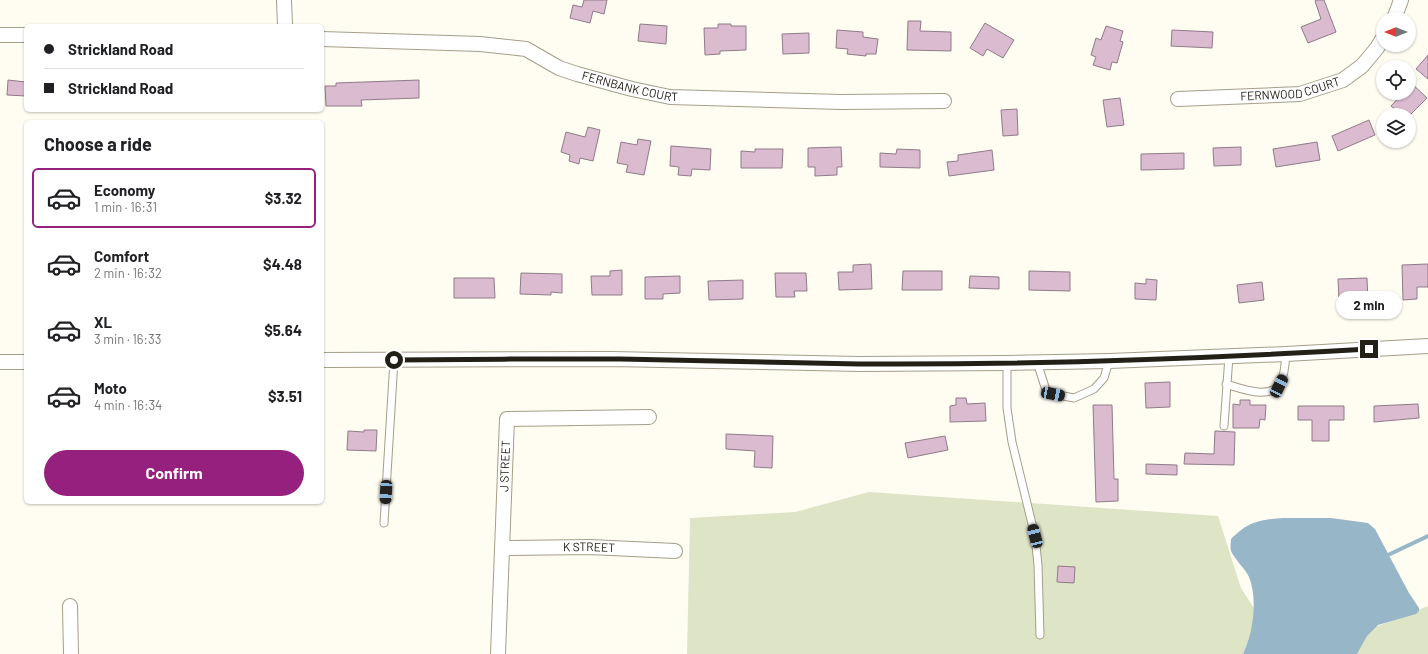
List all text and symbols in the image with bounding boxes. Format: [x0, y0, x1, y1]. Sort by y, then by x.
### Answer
north arrow [1376, 12, 1416, 52]
map controls [1376, 12, 1416, 148]
text: Strickland Road [68, 40, 173, 58]
button: locate [1376, 60, 1416, 100]
street label: FERNBANK COURT [581, 68, 678, 103]
street label: FERNWOOD COURT [1240, 73, 1342, 102]
text: Strickland Road [68, 79, 173, 97]
button: layers [1376, 108, 1416, 148]
text: Choose a ride [44, 133, 152, 155]
icon: car [46, 180, 82, 216]
text: Economy [94, 181, 155, 199]
text: $3.32 [265, 189, 302, 207]
text: 1 min · 16:31 [94, 199, 157, 215]
icon: car [46, 246, 82, 282]
text: Comfort [94, 247, 149, 265]
text: $4.48 [263, 255, 302, 273]
text: 2 min · 16:32 [94, 265, 162, 281]
callout: 2 min [1336, 291, 1402, 319]
text: 2 min [1353, 297, 1385, 313]
icon: car [46, 312, 82, 348]
text: XL [94, 313, 112, 331]
text: $5.64 [264, 321, 302, 339]
text: 3 min · 16:33 [94, 331, 161, 347]
route end [1360, 340, 1378, 358]
route start [385, 351, 403, 369]
car [1268, 373, 1290, 399]
icon: car [46, 378, 82, 414]
text: Moto [94, 379, 127, 397]
car [1040, 386, 1066, 402]
text: $3.51 [268, 387, 302, 405]
text: 4 min · 16:34 [94, 397, 162, 413]
street label: J STREET [496, 440, 512, 492]
button: Confirm [44, 450, 304, 496]
car [379, 480, 393, 504]
car [1026, 523, 1044, 549]
street label: K STREET [563, 539, 616, 554]

